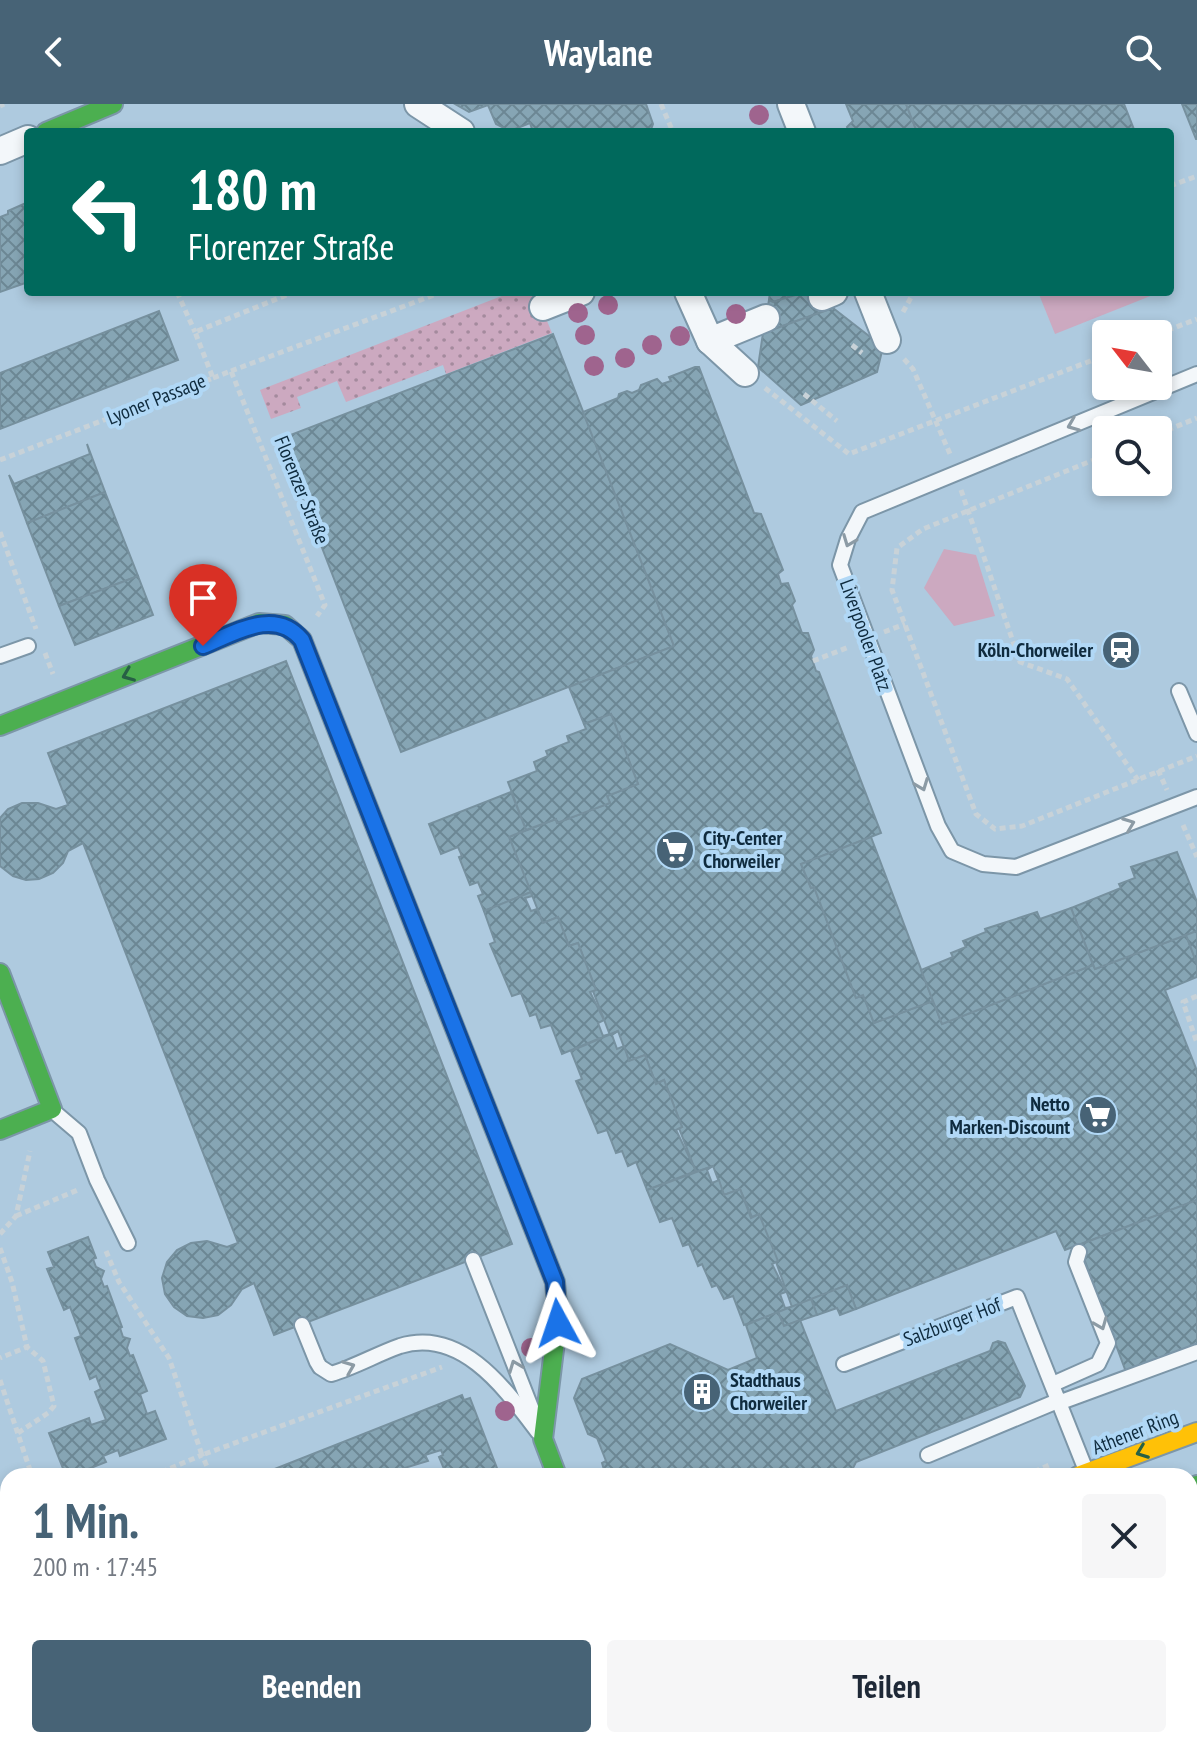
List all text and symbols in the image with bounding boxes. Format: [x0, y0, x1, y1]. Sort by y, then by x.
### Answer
text: Waylane [544, 29, 653, 76]
icon: back [32, 30, 76, 74]
icon: search [1121, 30, 1165, 74]
text: 180 m [188, 153, 317, 225]
icon: left [56, 160, 160, 264]
text: Florenzer Straße [188, 223, 394, 270]
north arrow [1092, 320, 1172, 400]
map controls [1092, 320, 1172, 496]
street label: Lyoner Passage [103, 367, 209, 431]
one-way arrow [1067, 416, 1081, 432]
button: search [1092, 416, 1172, 496]
street label: Florenzer Straße [268, 432, 336, 548]
one-way arrow [842, 533, 859, 547]
pin [169, 564, 237, 646]
icon: arrive [181, 576, 225, 620]
street label: Liverpooler Platz [834, 576, 898, 694]
station icon: Köln-Chorweiler [1100, 629, 1142, 671]
place label: Köln-Chorweiler [978, 637, 1093, 663]
one-way arrow [122, 665, 136, 682]
one-way arrow [912, 777, 929, 791]
one-way arrow [1121, 817, 1135, 834]
place label: City-Center Chorweiler [703, 825, 782, 874]
supermarket icon: City-Center Chorweiler [654, 829, 696, 871]
place label: Netto Marken-Discount [950, 1091, 1070, 1140]
supermarket icon: Netto Marken-Discount [1077, 1094, 1119, 1136]
position arrow [516, 1281, 600, 1365]
street label: Salzburger Hof [900, 1291, 1005, 1352]
one-way arrow [1091, 1316, 1107, 1330]
one-way arrow [341, 1360, 355, 1377]
one-way arrow [508, 1360, 525, 1374]
place label: Stadthaus Chorweiler [730, 1367, 807, 1416]
building icon: Stadthaus Chorweiler [681, 1371, 723, 1413]
street label: Athener Ring [1088, 1404, 1182, 1460]
one-way arrow [1136, 1442, 1150, 1459]
text: 1 Min. [32, 1489, 139, 1551]
button: close [1082, 1494, 1166, 1578]
text: 200 m · 17:45 [32, 1550, 158, 1583]
button: Beenden [32, 1640, 591, 1732]
button: Teilen [607, 1640, 1166, 1732]

